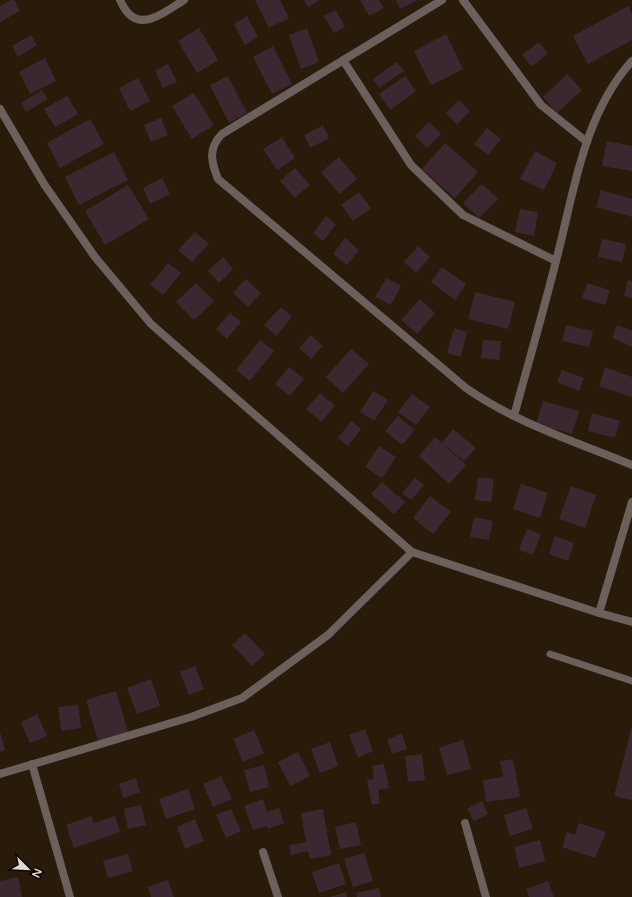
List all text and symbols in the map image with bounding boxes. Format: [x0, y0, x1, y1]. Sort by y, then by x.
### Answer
north arrow [8, 849, 48, 889]
text: N [29, 866, 44, 880]

